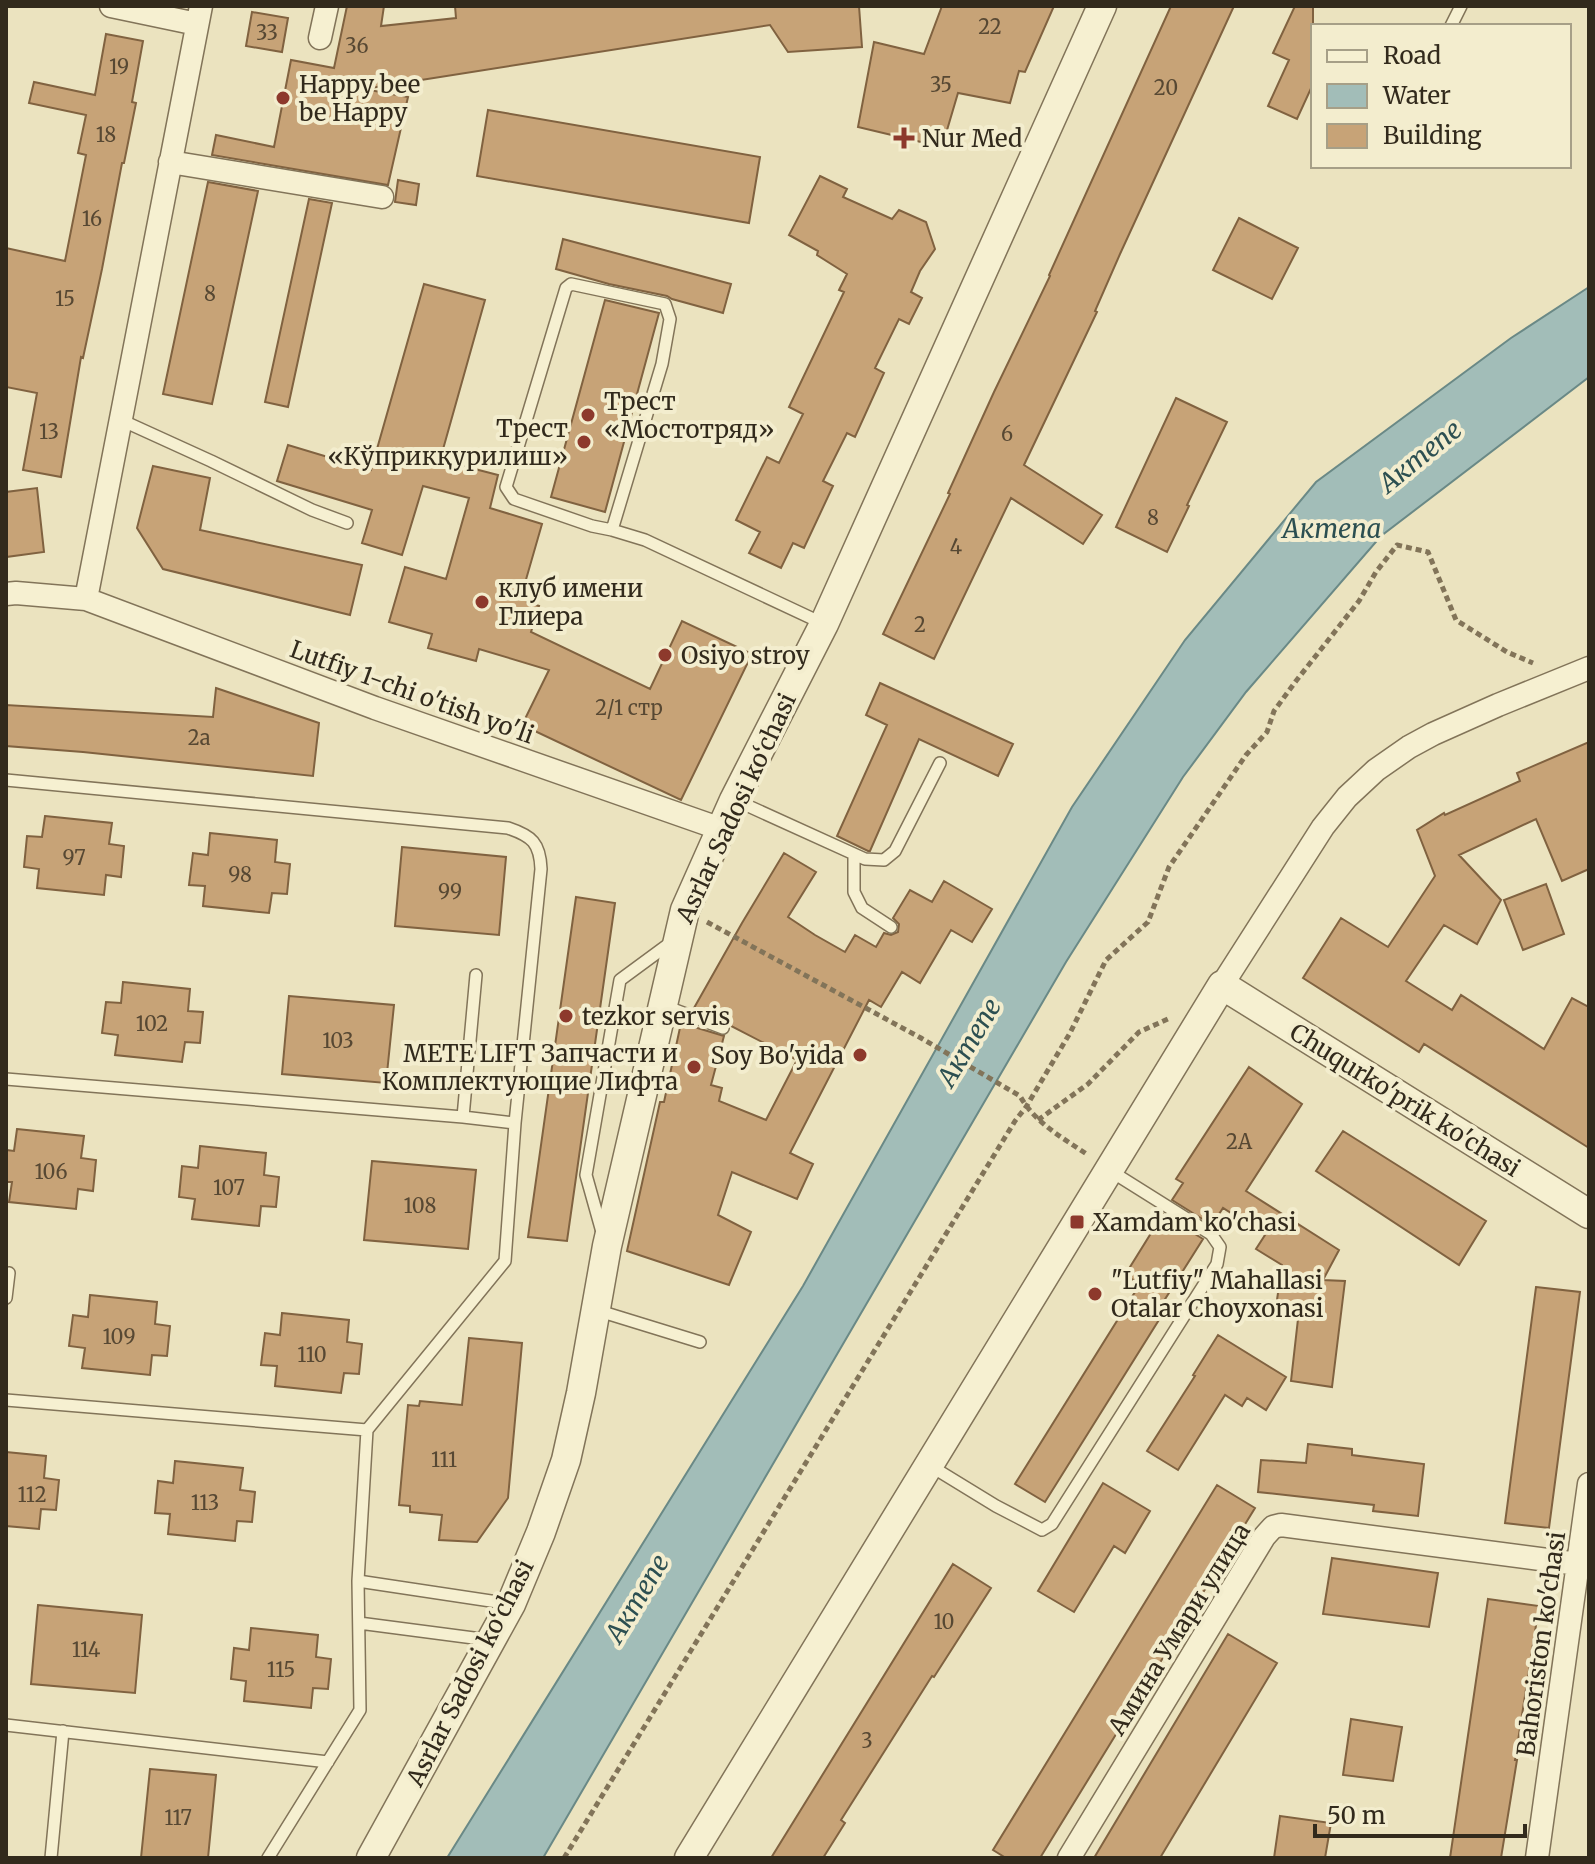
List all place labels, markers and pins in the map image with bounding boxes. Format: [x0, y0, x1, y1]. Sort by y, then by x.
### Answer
place label: Happy bee be Happy [298, 69, 420, 128]
marker: Happy bee be Happy [274, 89, 292, 107]
place label: Nur Med [922, 123, 1022, 154]
marker: Nur Med [893, 127, 915, 149]
place label: Трест «Мостотряд» [604, 386, 774, 445]
marker: Трест «Мостотряд» [579, 406, 597, 424]
place label: Трест «Кўприкқурилиш» [328, 413, 568, 472]
marker: Трест «Кўприкқурилиш» [575, 433, 593, 451]
place label: клуб имени Глиера [498, 573, 643, 632]
marker: клуб имени Глиера [473, 593, 491, 611]
place label: Osiyo stroy [681, 640, 810, 671]
marker: Osiyo stroy [656, 646, 674, 664]
place label: tezkor servis [582, 1001, 730, 1032]
marker: tezkor servis [557, 1007, 575, 1025]
place label: METE LIFT Запчасти и Комплектующие Лифта [382, 1038, 678, 1097]
place label: Soy Bo'yida [710, 1040, 844, 1071]
marker: Soy Bo'yida [851, 1046, 869, 1064]
marker: METE LIFT Запчасти и Комплектующие Лифта [685, 1058, 703, 1076]
place label: Xamdam ko'chasi [1093, 1207, 1297, 1238]
marker: Xamdam ko'chasi [1068, 1213, 1086, 1231]
place label: "Lutfiy" Mahallasi Otalar Choyxonasi [1111, 1265, 1324, 1324]
marker: "Lutfiy" Mahallasi Otalar Choyxonasi [1086, 1285, 1104, 1303]

